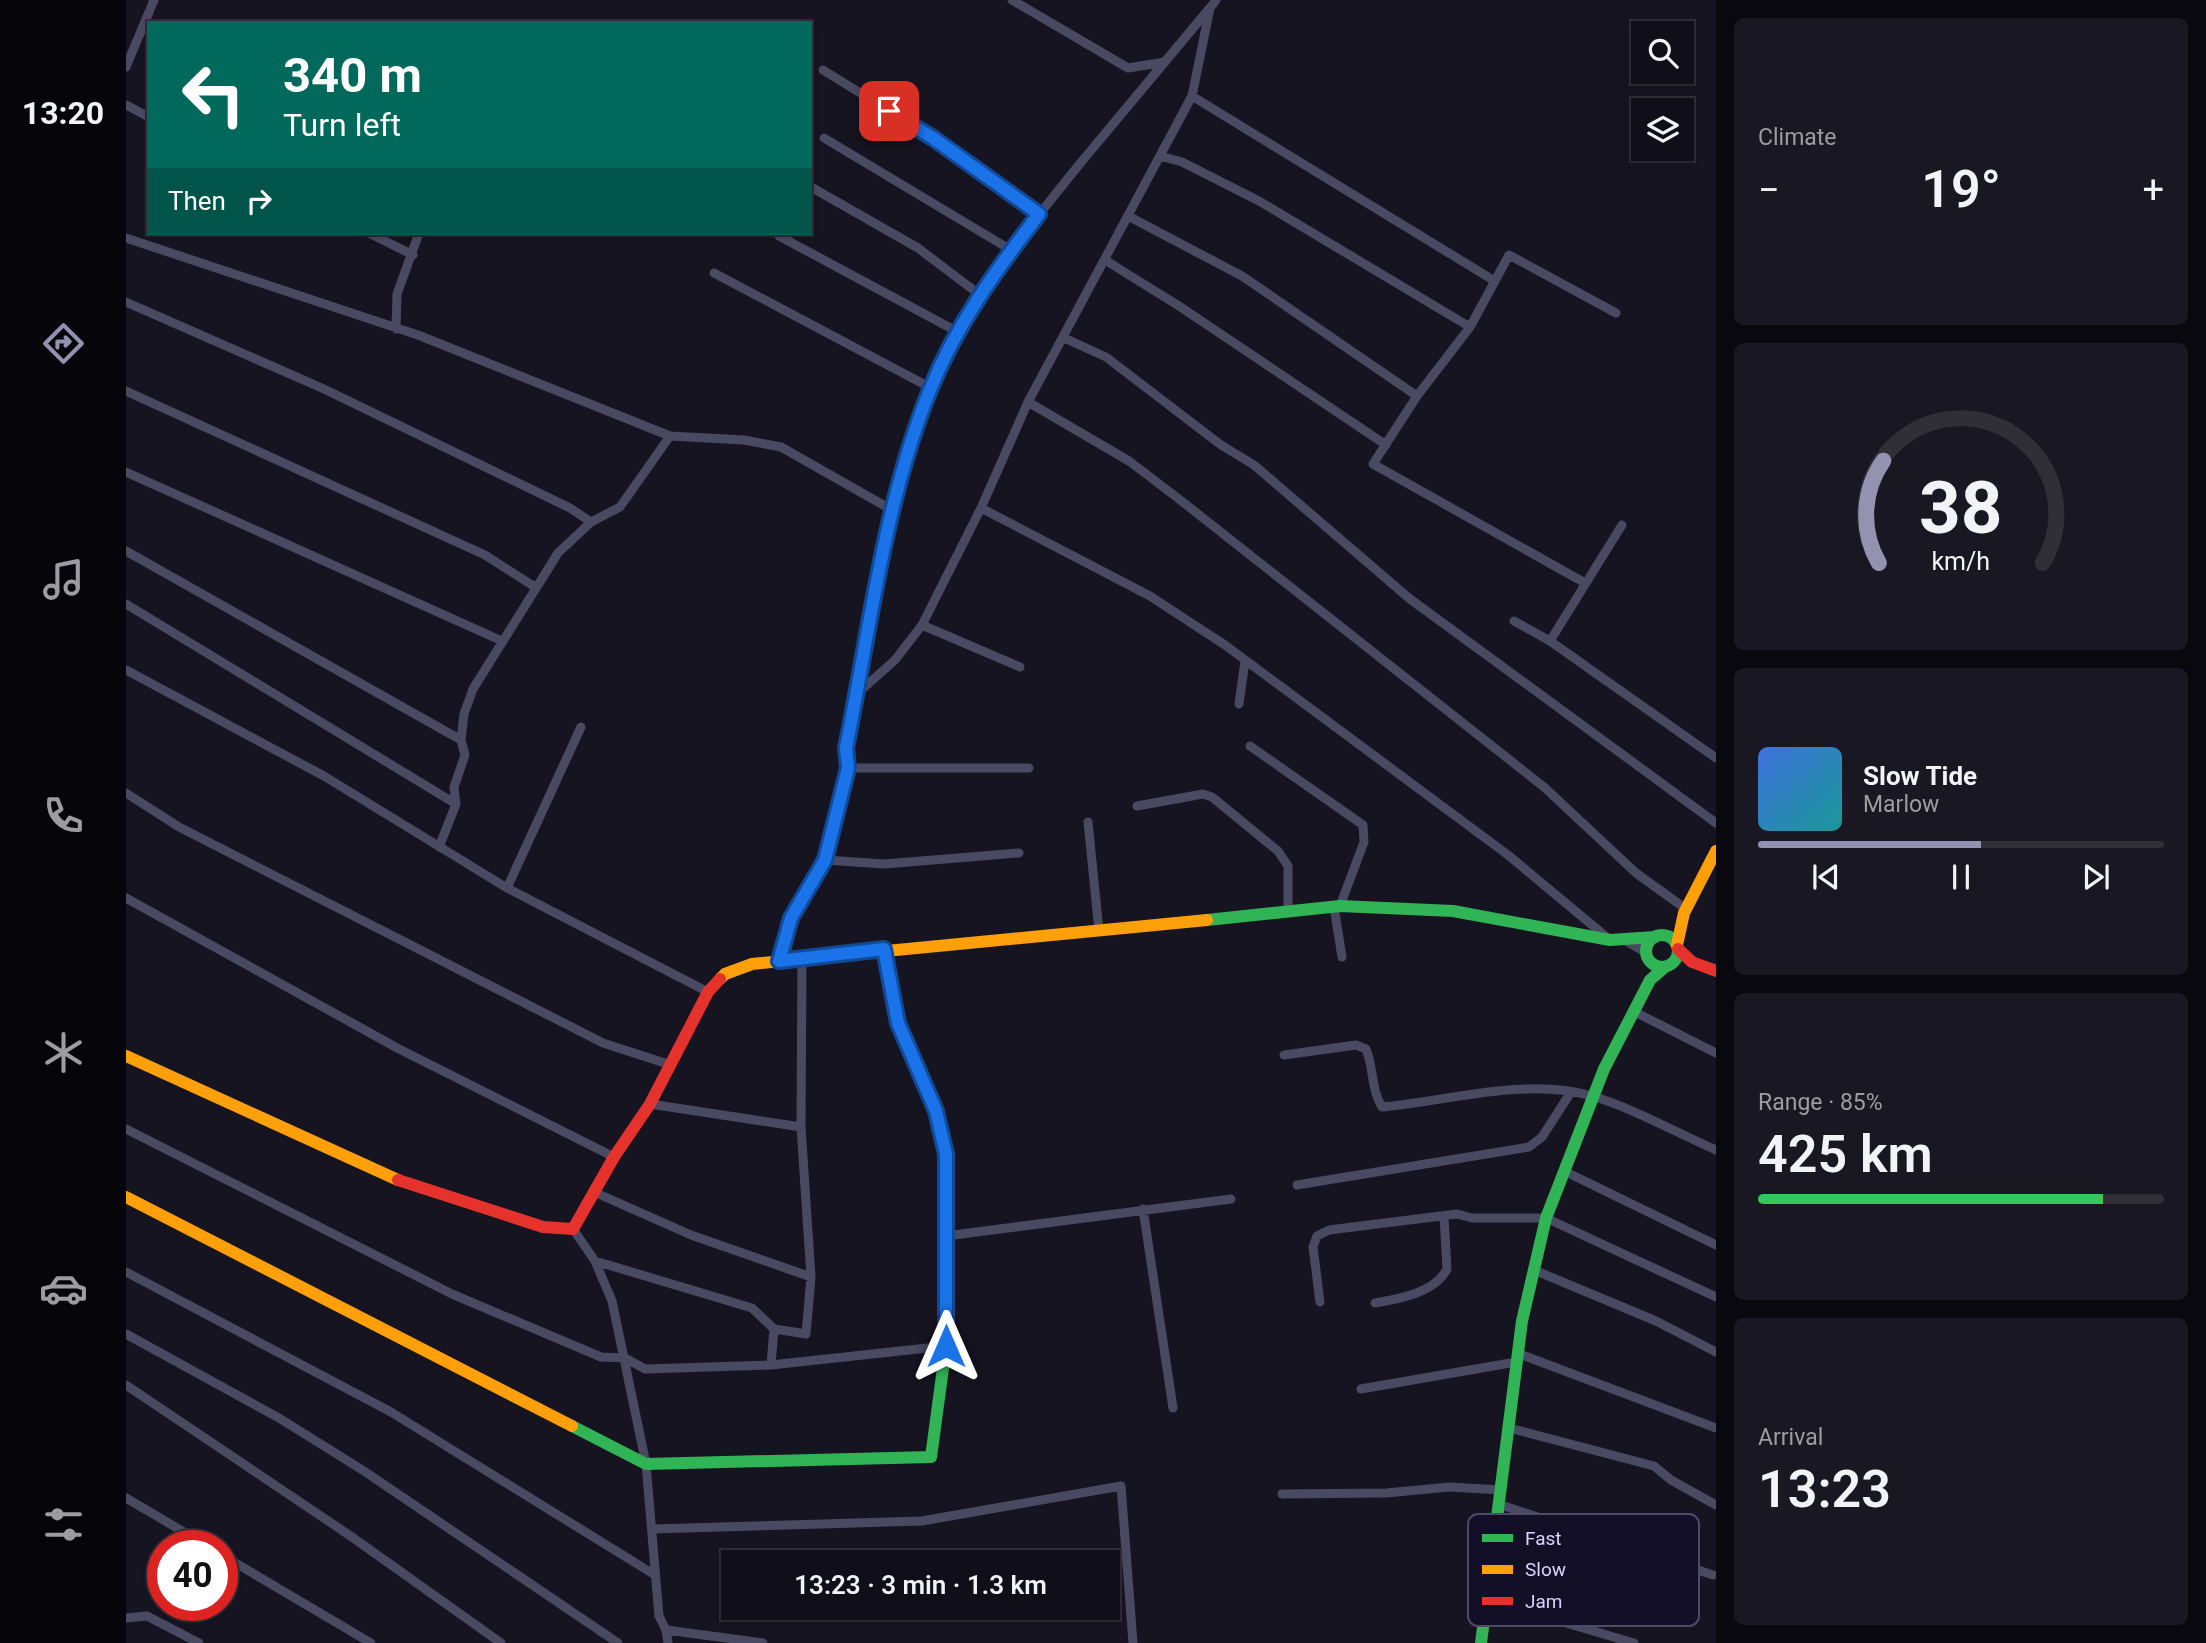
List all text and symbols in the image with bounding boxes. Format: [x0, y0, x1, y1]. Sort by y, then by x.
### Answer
map controls [1631, 21, 1694, 161]
button: search [1631, 21, 1694, 84]
text: 340 m [283, 47, 422, 104]
icon: left [168, 49, 259, 140]
pin [859, 81, 919, 141]
icon: arrive [870, 92, 908, 130]
text: 13:20 [22, 94, 104, 132]
button: layers [1631, 98, 1694, 161]
text: Turn left [283, 106, 401, 144]
text: Climate [1758, 124, 1837, 151]
text: 19° [1921, 159, 2001, 220]
text: − [1758, 168, 1780, 212]
text: + [2142, 168, 2164, 212]
icon: right [240, 182, 278, 220]
text: Then [168, 186, 226, 216]
icon: directions [39, 319, 88, 368]
text: 38 [1919, 465, 2003, 551]
text: km/h [1932, 546, 1990, 575]
icon: music [39, 555, 88, 604]
text: Slow Tide [1863, 761, 1977, 791]
icon: phone [39, 791, 88, 840]
text: Marlow [1863, 791, 1939, 818]
icon: previous [1807, 858, 1845, 896]
icon: pause [1942, 858, 1980, 896]
icon: next [2077, 858, 2115, 896]
icon: climate [39, 1028, 88, 1077]
text: Range · 85% [1758, 1089, 1883, 1116]
text: 425 km [1758, 1124, 1933, 1185]
icon: car [39, 1264, 88, 1313]
position arrow [909, 1309, 983, 1383]
text: Arrival [1758, 1424, 1823, 1451]
text: 13:23 [1758, 1459, 1891, 1520]
icon: filters [39, 1500, 88, 1549]
legend [1468, 1514, 1699, 1626]
text: Fast [1525, 1527, 1562, 1550]
speed limit sign: 40 [147, 1530, 238, 1621]
text: Slow [1525, 1558, 1566, 1581]
text: 13:23 · 3 min · 1.3 km [794, 1570, 1047, 1600]
text: Jam [1525, 1590, 1562, 1613]

